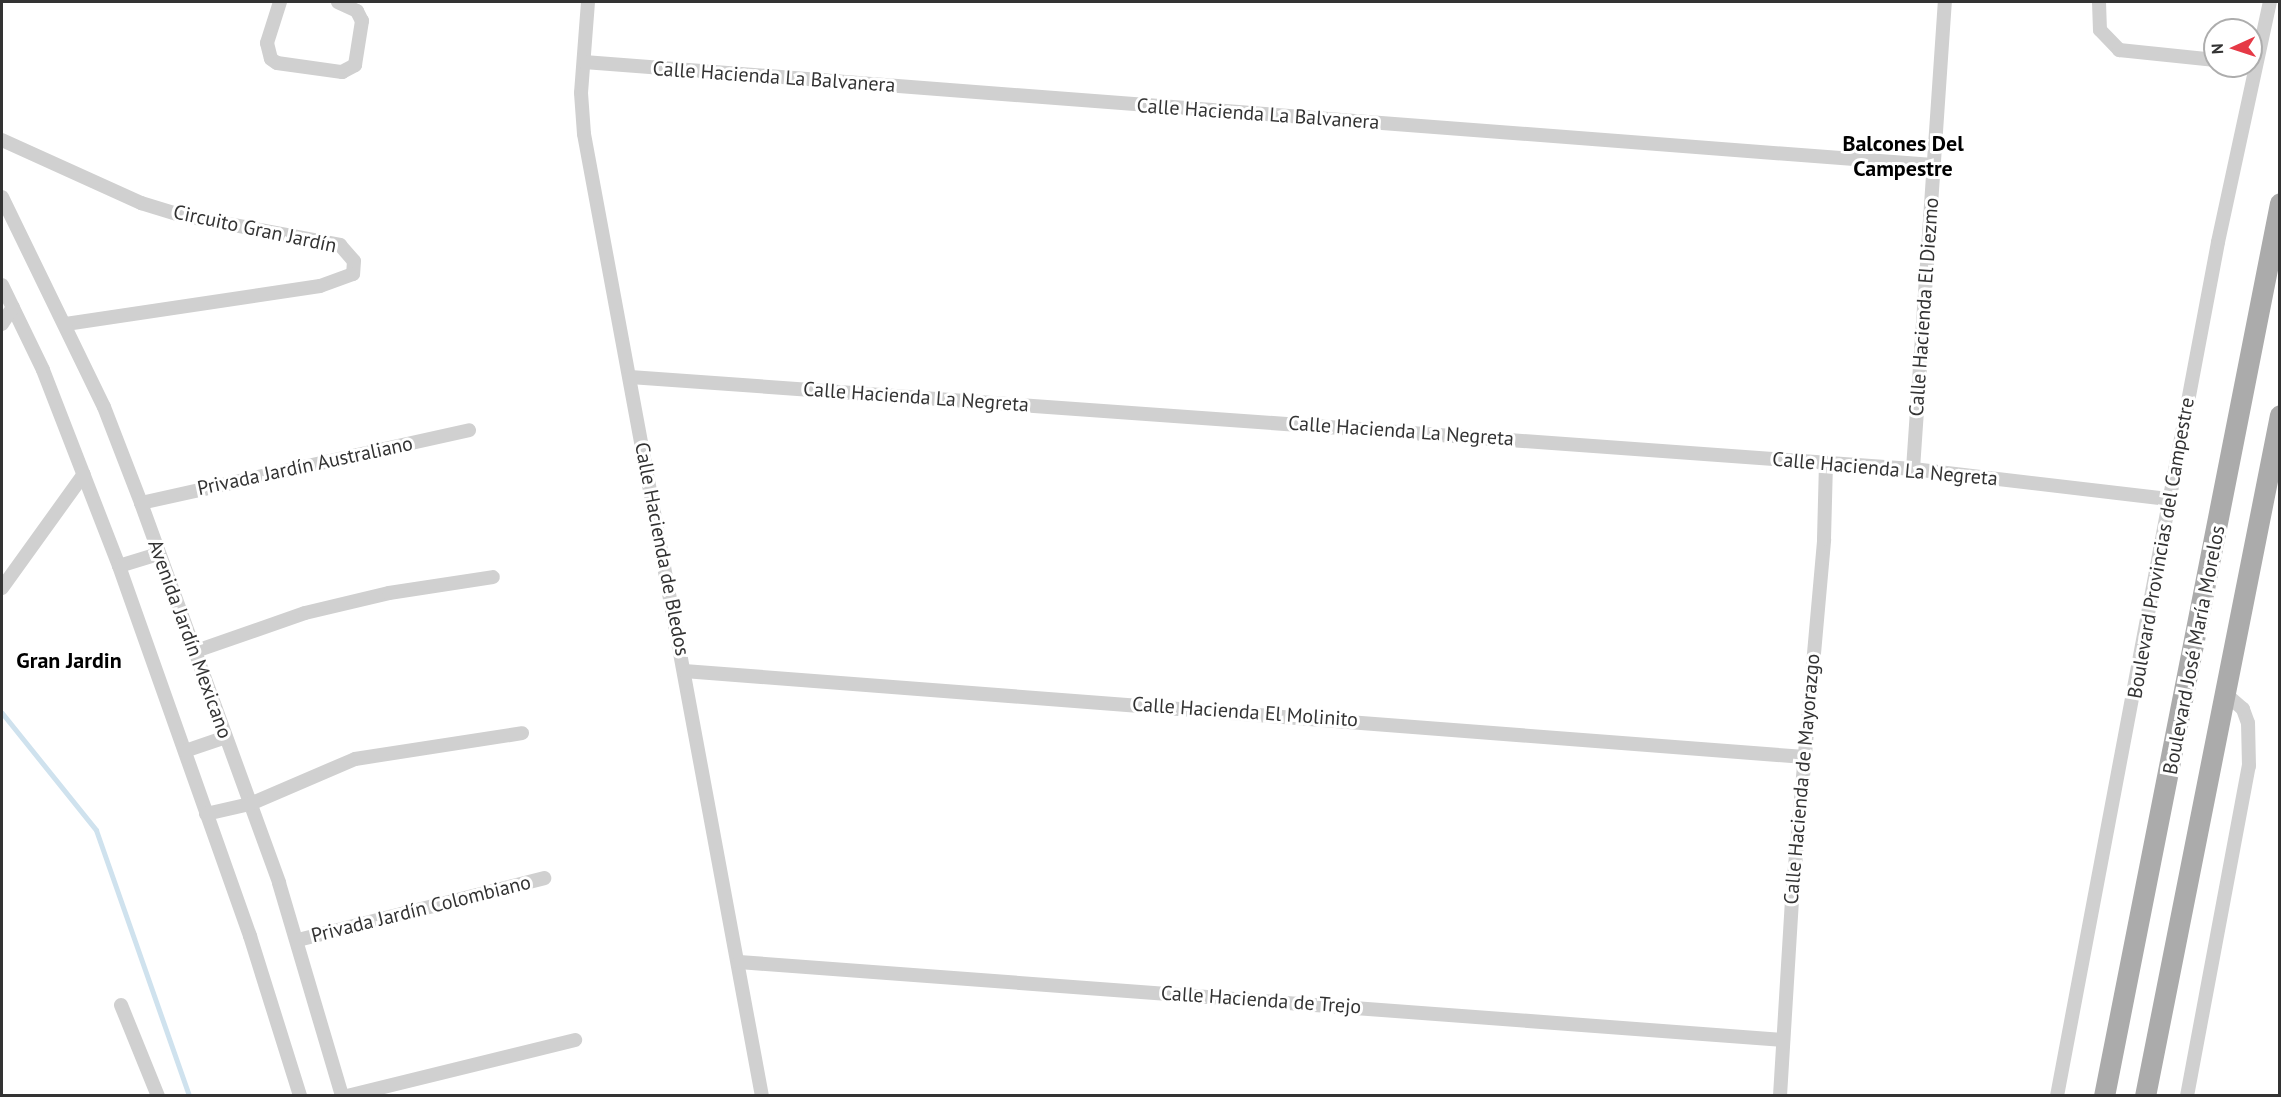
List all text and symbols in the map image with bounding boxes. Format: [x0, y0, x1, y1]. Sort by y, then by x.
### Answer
north arrow [2203, 18, 2263, 78]
text: N [2207, 43, 2227, 55]
street label: Calle Hacienda La Balvanera [652, 57, 896, 97]
street label: Calle Hacienda La Balvanera [1136, 94, 1380, 134]
district label: Balcones Del Campestre [1842, 130, 1964, 182]
street label: Calle Hacienda El Diezmo [1904, 197, 1944, 417]
street label: Circuito Gran Jardín [171, 200, 339, 258]
street label: Calle Hacienda La Negreta [802, 377, 1030, 417]
street label: Boulevard Provincias del Campestre [2123, 396, 2199, 700]
street label: Calle Hacienda La Negreta [1287, 411, 1515, 451]
street label: Privada Jardín Australiano [195, 431, 415, 501]
street label: Calle Hacienda de Bledos [630, 440, 694, 658]
street label: Calle Hacienda La Negreta [1771, 447, 1999, 491]
street label: Boulevard José María Morelos [2158, 523, 2230, 777]
street label: Avenida Jardín Mexicano [143, 536, 237, 742]
district label: Gran Jardin [16, 648, 122, 674]
street label: Calle Hacienda de Mayorazgo [1779, 653, 1825, 905]
street label: Calle Hacienda El Molinito [1131, 692, 1359, 732]
street label: Privada Jardín Colombiano [309, 870, 533, 948]
street label: Calle Hacienda de Trejo [1160, 981, 1362, 1019]

